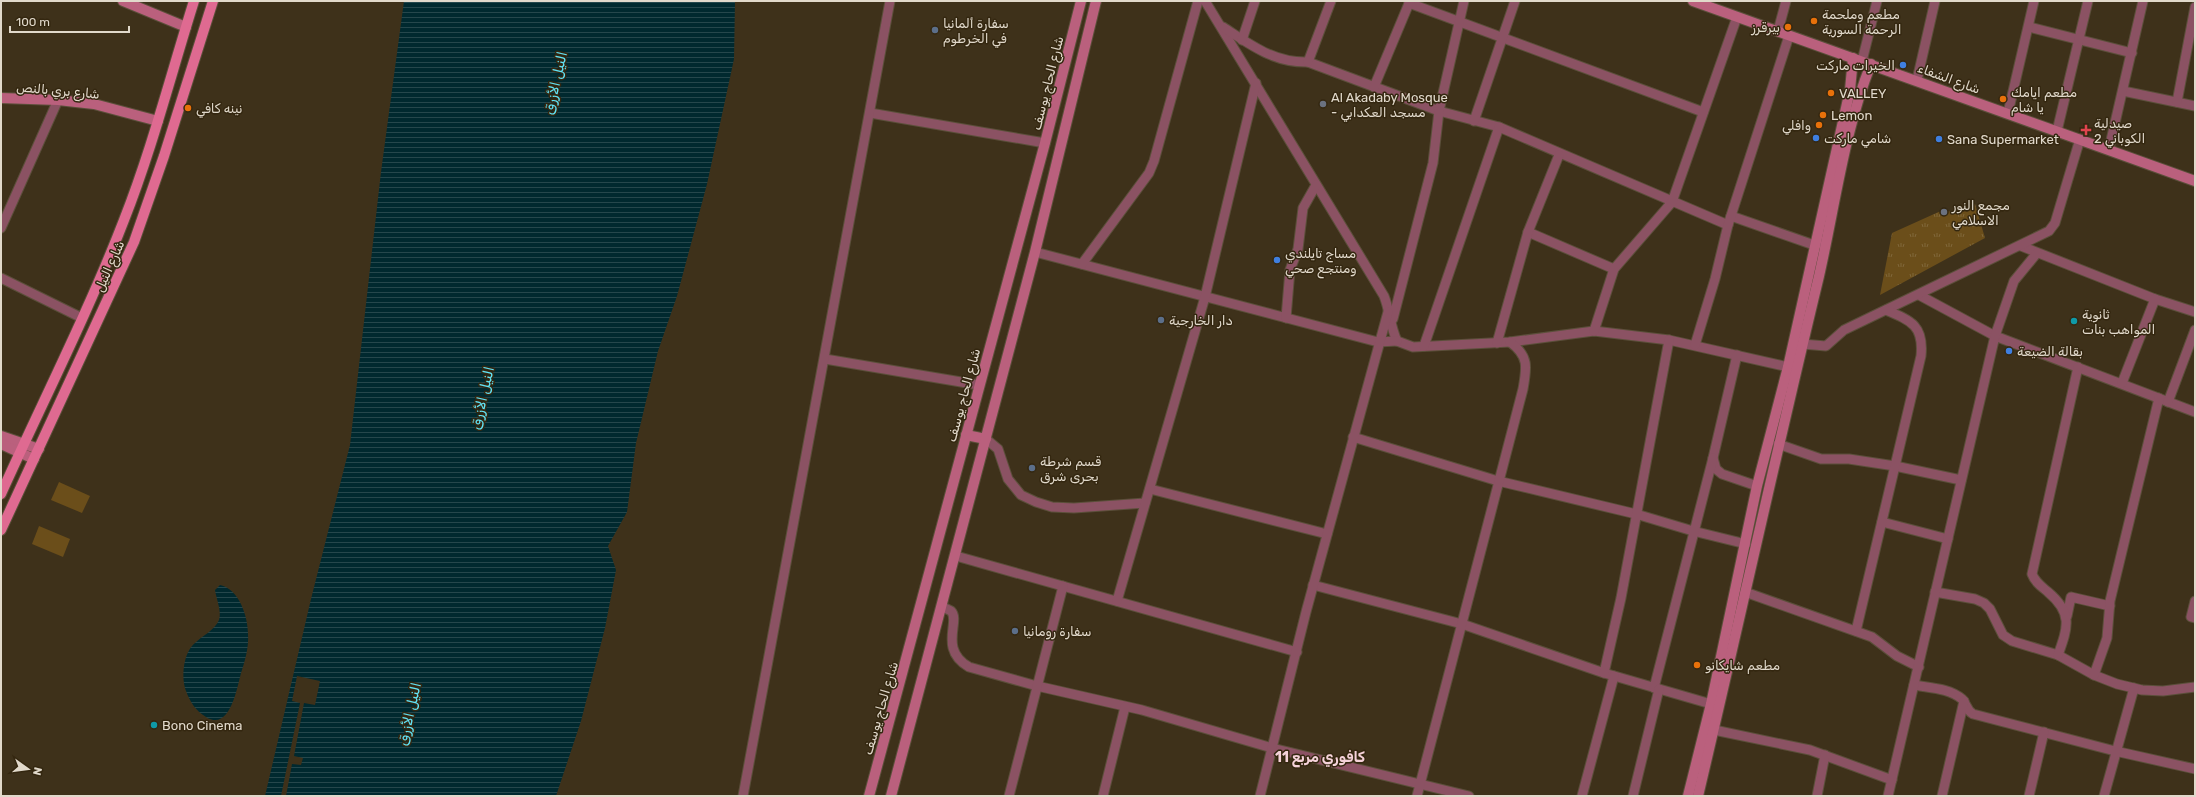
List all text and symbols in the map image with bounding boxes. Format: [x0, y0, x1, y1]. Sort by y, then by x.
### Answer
place label: مطعم وملحمة الرحمة السورية [1822, 7, 1902, 38]
scale bar [10, 8, 129, 34]
text: 100 m [16, 15, 50, 29]
place label: سفارة ألمانيا في الخرطوم [943, 16, 1009, 48]
marker: مطعم وملحمة الرحمة السورية [1809, 16, 1819, 26]
place label: بيرقرز [1750, 20, 1780, 36]
marker: بيرقرز [1783, 22, 1793, 32]
marker: سفارة ألمانيا في الخرطوم [930, 25, 940, 35]
street label: شارع الحاج يوسف [1029, 35, 1068, 132]
water label: النيل الأزرق [540, 50, 571, 116]
place label: الخيرات ماركت [1816, 58, 1895, 74]
marker: الخيرات ماركت [1898, 60, 1908, 70]
street label: شارع الشفاء [1915, 60, 1982, 99]
street label: شارع بري بالنص [15, 79, 100, 104]
place label: مطعم ايامك يا شام [2011, 85, 2077, 116]
place label: VALLEY [1839, 86, 1887, 101]
marker: VALLEY [1826, 88, 1836, 98]
place label: Al Akadaby Mosque - مسجد العكدابي [1331, 90, 1448, 122]
marker: مطعم ايامك يا شام [1998, 94, 2008, 104]
marker: Al Akadaby Mosque - مسجد العكدابي [1318, 99, 1328, 109]
place label: نينه كافي [196, 101, 242, 118]
marker: نينه كافي [183, 103, 193, 113]
place label: Lemon [1831, 108, 1872, 123]
marker: Lemon [1818, 110, 1828, 120]
place label: صيدلية الكوباني 2 [2094, 116, 2145, 148]
place label: وافلي [1782, 118, 1811, 135]
marker: وافلي [1814, 120, 1824, 130]
marker: صيدلية الكوباني 2 [2081, 125, 2091, 135]
place label: شامي ماركت [1824, 131, 1891, 148]
place label: Sana Supermarket [1947, 132, 2059, 147]
marker: شامي ماركت [1811, 133, 1821, 143]
marker: Sana Supermarket [1934, 134, 1944, 144]
place label: مجمع النور الاسلامي [1951, 198, 2010, 230]
marker: مجمع النور الاسلامي [1939, 207, 1949, 217]
street label: شارع النيل [91, 238, 129, 295]
place label: مساج تايلندي ومنتجع صحي [1285, 246, 1357, 279]
marker: مساج تايلندي ومنتجع صحي [1272, 255, 1282, 265]
place label: ثانوية المواهب بنات [2082, 307, 2155, 338]
place label: دار الخارجية [1169, 313, 1233, 329]
marker: دار الخارجية [1156, 315, 1166, 325]
marker: ثانوية المواهب بنات [2069, 316, 2079, 326]
place label: بقالة الضيعة [2017, 344, 2083, 359]
marker: بقالة الضيعة [2004, 346, 2014, 356]
street label: شارع الحاج يوسف [944, 347, 985, 444]
water label: النيل الأزرق [467, 365, 498, 431]
place label: قسم شرطة بحرى شرق [1040, 454, 1101, 485]
marker: قسم شرطة بحرى شرق [1027, 463, 1037, 473]
place label: سفارة رومانيا [1023, 624, 1091, 640]
marker: سفارة رومانيا [1010, 626, 1020, 636]
place label: مطعم شايكانو [1705, 658, 1780, 674]
street label: شارع الحاج يوسف [860, 660, 903, 757]
marker: مطعم شايكانو [1692, 660, 1702, 670]
water label: النيل الأزرق [394, 681, 425, 747]
place label: Bono Cinema [162, 718, 242, 733]
marker: Bono Cinema [149, 720, 159, 730]
north arrow [8, 749, 48, 789]
district label: كافوري مربع 11 [1275, 749, 1365, 768]
text: N [30, 766, 44, 777]

